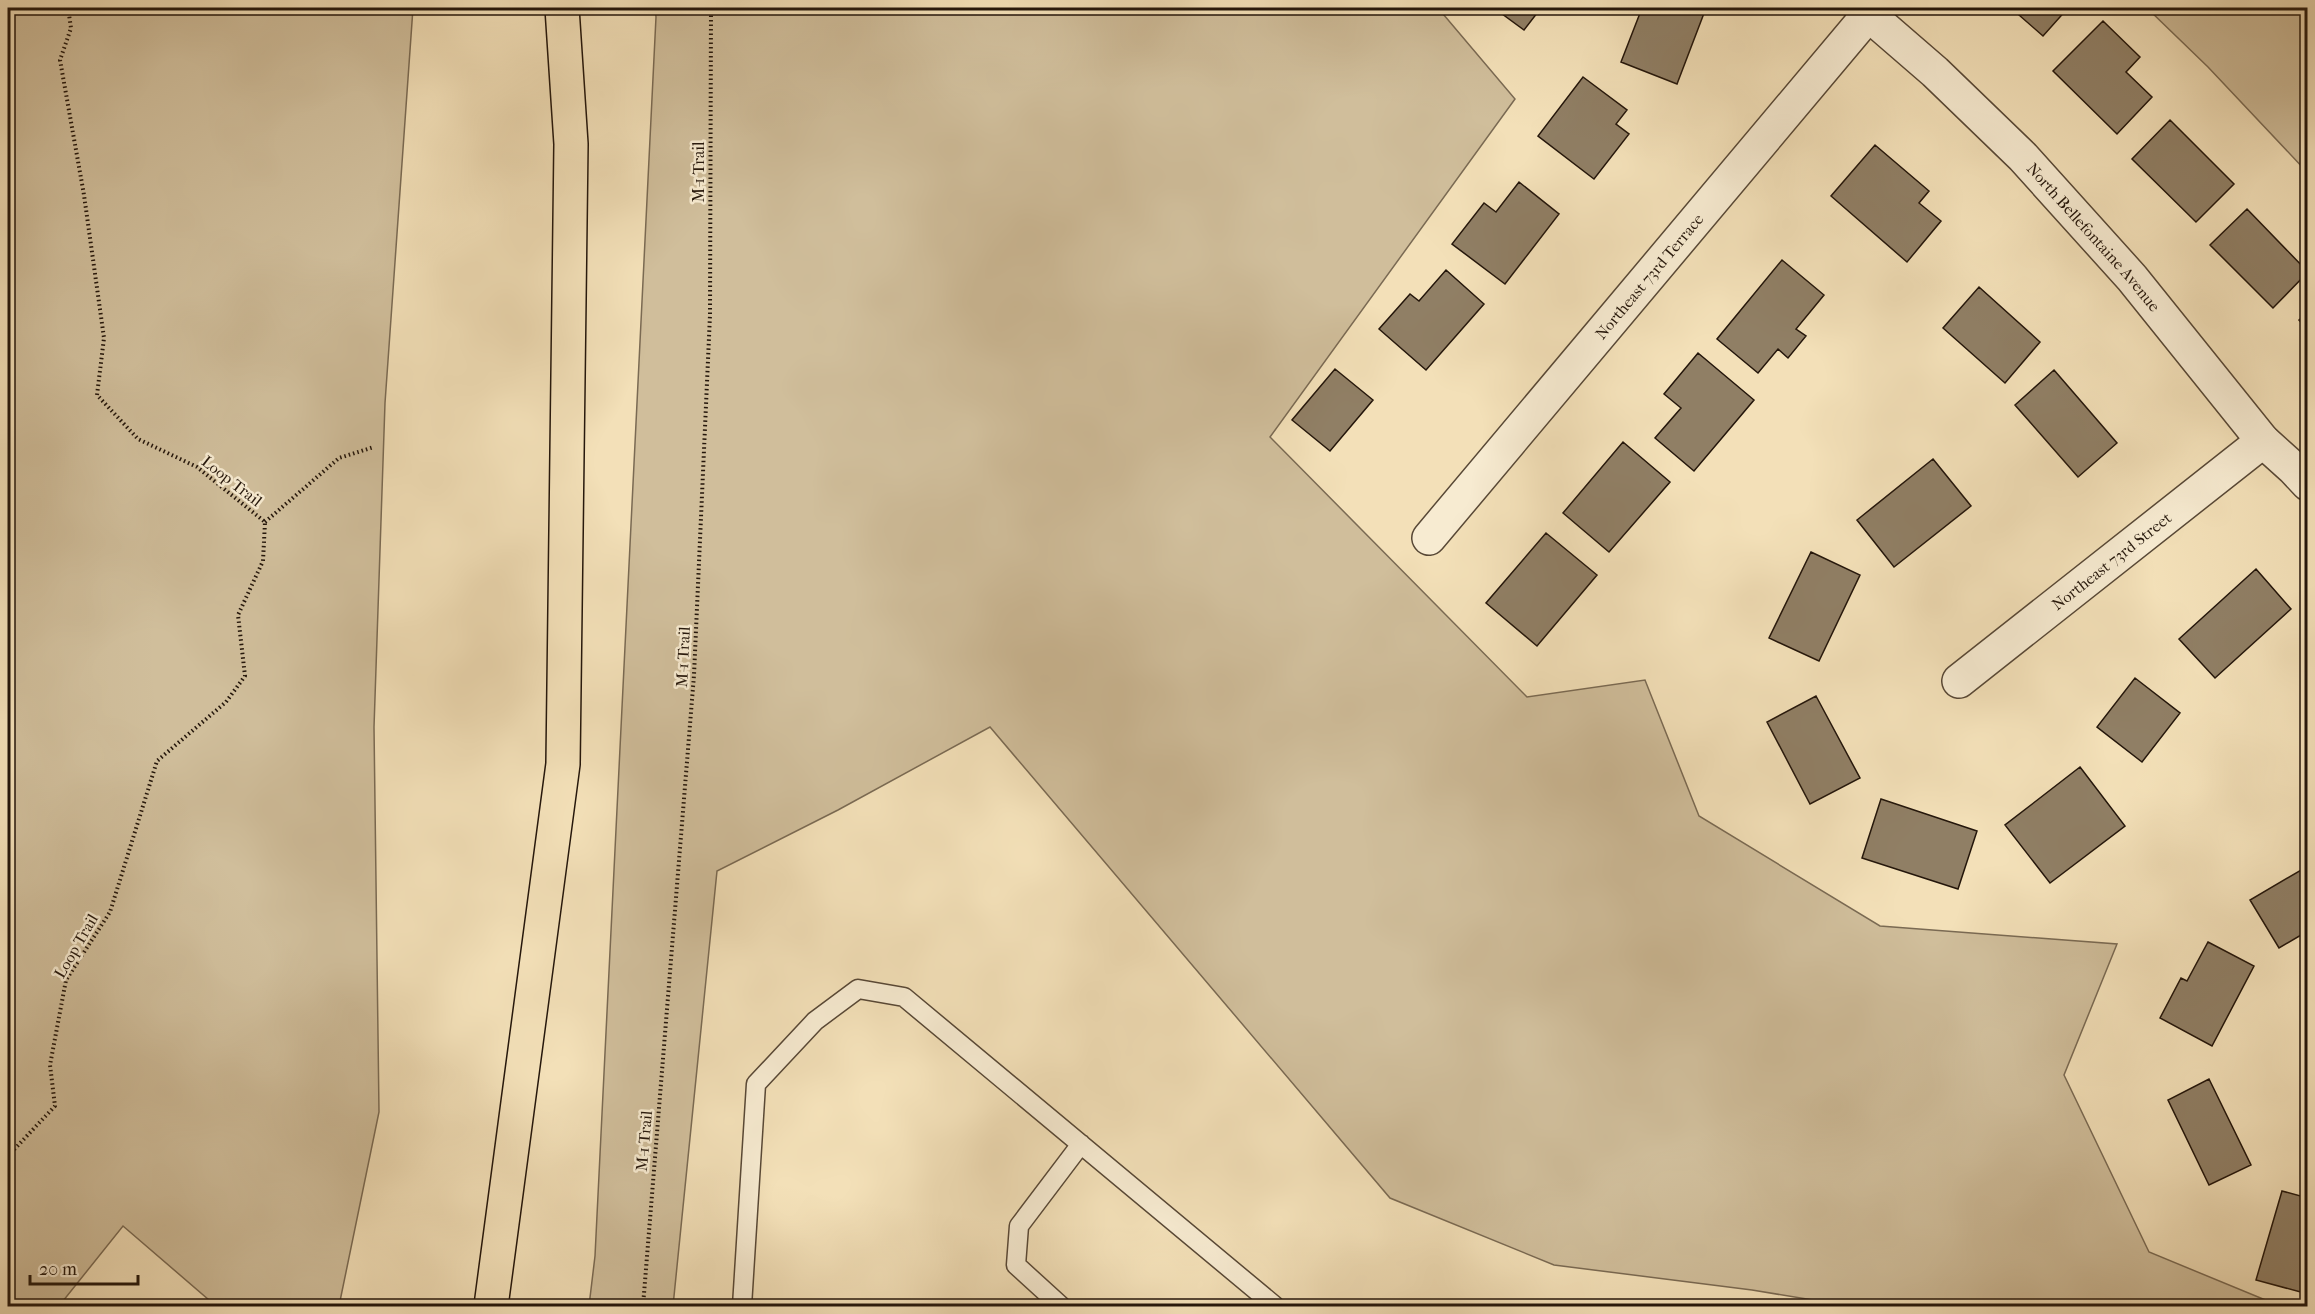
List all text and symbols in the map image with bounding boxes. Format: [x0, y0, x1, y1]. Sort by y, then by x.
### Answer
street label: M-1 Trail [689, 141, 708, 202]
street label: North Bellefontaine Avenue [2023, 159, 2165, 315]
street label: Northeast 73rd Terrace [1591, 209, 1707, 343]
street label: Loop Trail [198, 452, 266, 511]
street label: Northeast 73rd Street [2048, 508, 2175, 614]
street label: M-1 Trail [672, 625, 694, 688]
street label: Loop Trail [50, 910, 102, 982]
street label: M-1 Trail [632, 1109, 656, 1172]
scale bar [30, 1248, 138, 1286]
text: 20 m [39, 1259, 77, 1280]

